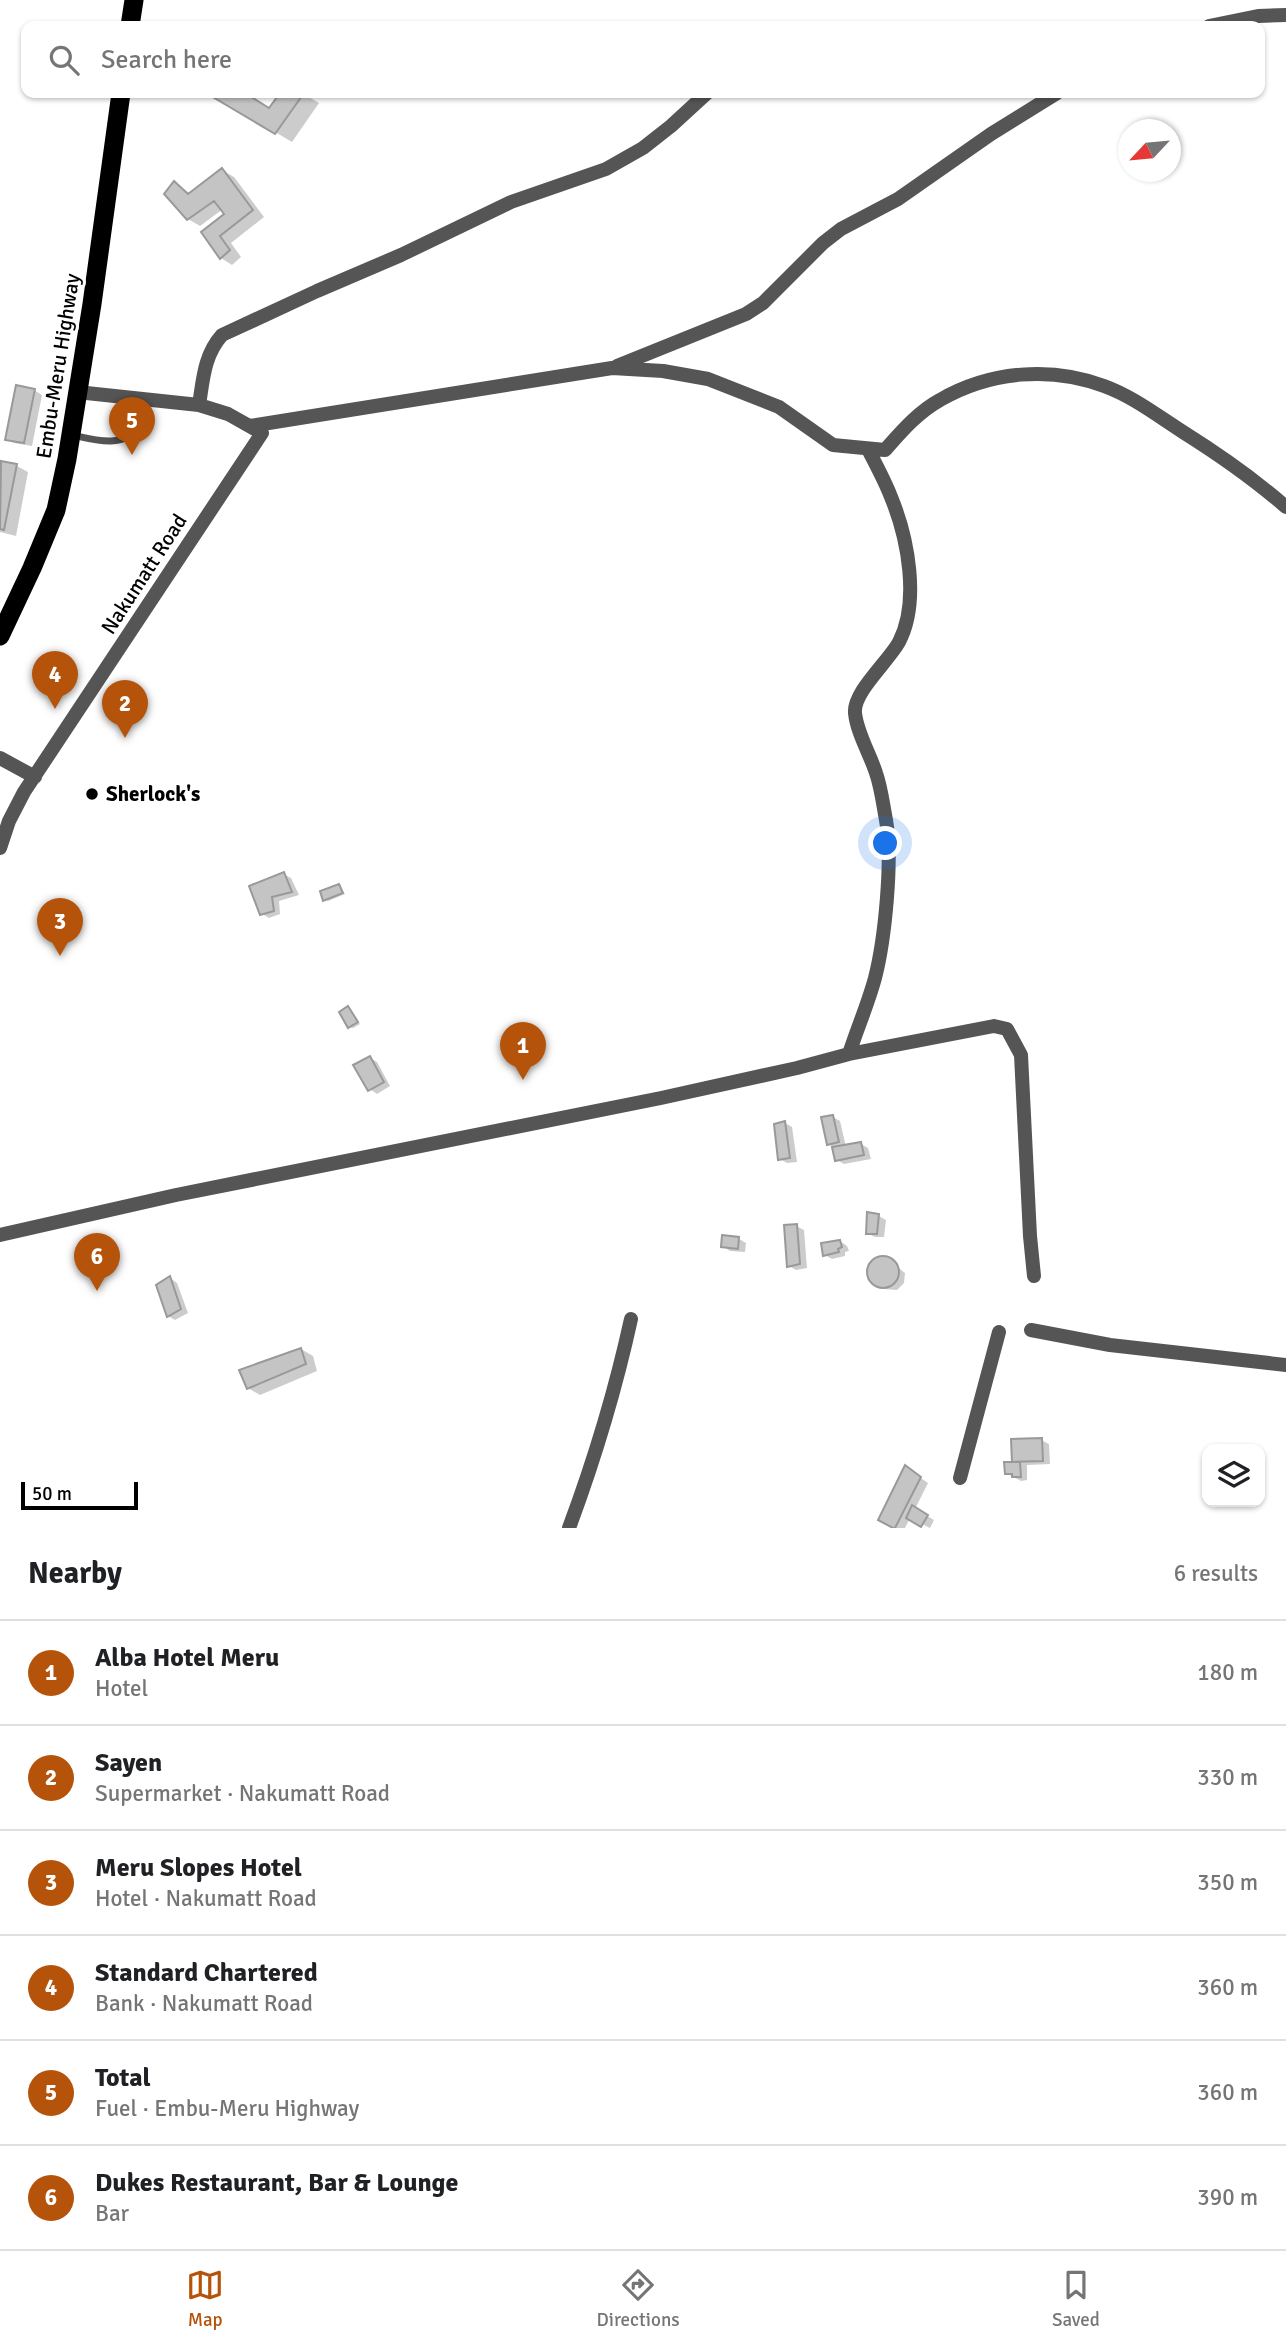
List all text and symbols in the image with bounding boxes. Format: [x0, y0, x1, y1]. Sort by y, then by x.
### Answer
search box [21, 21, 1265, 98]
icon: search [45, 41, 83, 79]
text: Search here [101, 44, 232, 76]
north arrow [1118, 119, 1181, 182]
street label: Embu-Meru Highway [31, 271, 85, 460]
pin: 5 [109, 397, 155, 455]
street label: Nakumatt Road [96, 509, 192, 639]
pin: 4 [32, 651, 78, 709]
pin: 2 [102, 680, 148, 738]
place label: Sherlock's [106, 781, 200, 807]
marker: Sherlock's [84, 786, 100, 802]
your location [868, 826, 902, 860]
pin: 3 [37, 898, 83, 956]
pin: 1 [500, 1022, 546, 1080]
pin: 6 [74, 1233, 120, 1291]
map controls [1202, 1444, 1265, 1507]
button: layers [1202, 1444, 1265, 1507]
scale bar [21, 1479, 138, 1511]
text: 50 m [32, 1482, 72, 1506]
text: Nearby [28, 1555, 122, 1592]
text: 6 results [1174, 1559, 1258, 1588]
text: Alba Hotel Meru [95, 1642, 279, 1674]
text: 1 [45, 1658, 57, 1687]
text: 180 m [1197, 1658, 1258, 1687]
text: Hotel [95, 1674, 148, 1703]
text: Sayen [95, 1747, 162, 1779]
text: 2 [45, 1763, 57, 1792]
text: 330 m [1197, 1763, 1258, 1792]
text: Supermarket · Nakumatt Road [95, 1779, 390, 1808]
text: Meru Slopes Hotel [95, 1852, 302, 1884]
text: 3 [45, 1868, 57, 1897]
text: 350 m [1197, 1868, 1258, 1897]
text: Hotel · Nakumatt Road [95, 1884, 317, 1913]
text: Standard Chartered [95, 1957, 318, 1989]
text: 4 [45, 1973, 57, 2002]
text: 360 m [1197, 1973, 1258, 2002]
text: Bank · Nakumatt Road [95, 1989, 313, 2018]
text: Total [95, 2062, 151, 2094]
text: 5 [45, 2078, 57, 2107]
text: 360 m [1197, 2078, 1258, 2107]
text: Fuel · Embu-Meru Highway [95, 2094, 359, 2123]
text: Dukes Restaurant, Bar & Lounge [95, 2167, 458, 2199]
text: 6 [45, 2183, 57, 2212]
text: 390 m [1197, 2183, 1258, 2212]
text: Bar [95, 2199, 129, 2228]
tab: Map [186, 2266, 224, 2332]
tab: Directions [597, 2266, 680, 2332]
tab: Saved [1052, 2266, 1100, 2332]

